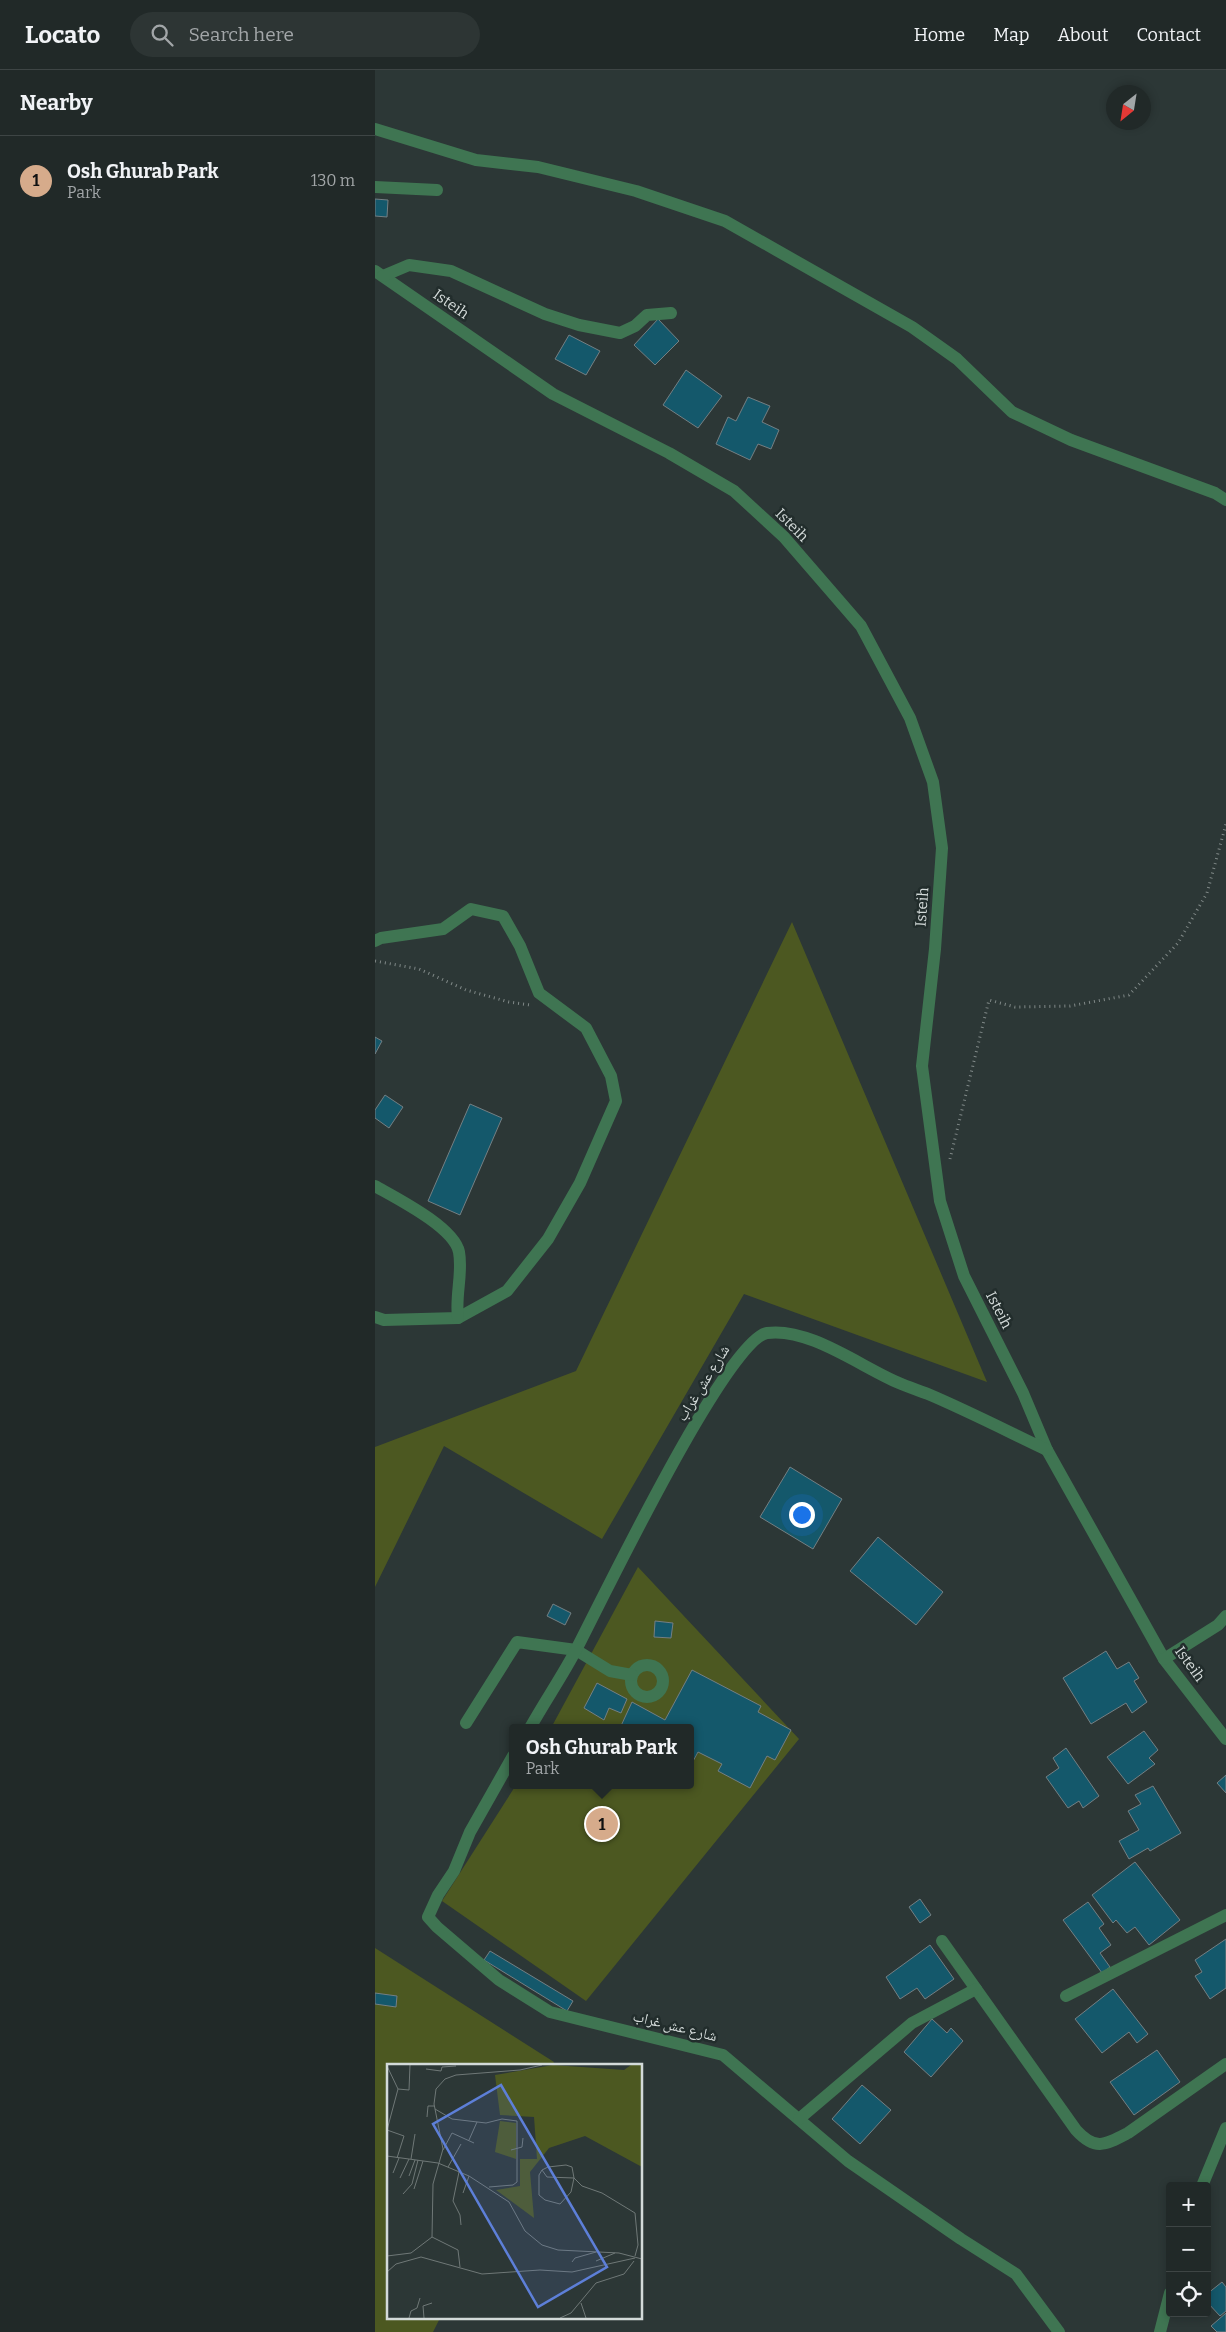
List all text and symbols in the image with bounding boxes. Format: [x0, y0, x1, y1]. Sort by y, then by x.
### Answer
search box [130, 12, 480, 57]
text: Locato [25, 21, 100, 49]
icon: search [148, 21, 176, 49]
text: Search here [188, 23, 294, 46]
text: Home [914, 24, 965, 46]
text: Map [993, 24, 1029, 46]
text: About [1057, 24, 1108, 46]
text: Contact [1136, 24, 1201, 46]
north arrow [1106, 85, 1151, 130]
text: Nearby [20, 90, 93, 116]
text: Osh Ghurab Park [67, 160, 219, 183]
text: 1 [33, 171, 39, 190]
text: 130 m [311, 171, 355, 190]
text: Park [67, 183, 101, 202]
street label: Isteih [430, 285, 473, 323]
street label: Isteih [772, 505, 813, 546]
street label: Isteih [912, 886, 932, 927]
street label: Isteih [982, 1288, 1016, 1332]
street label: شارع عش غراب [673, 1342, 734, 1425]
your location [789, 1502, 815, 1528]
street label: Isteih [1171, 1643, 1209, 1686]
popup [509, 1724, 694, 1789]
text: Osh Ghurab Park [526, 1736, 677, 1759]
text: Park [526, 1759, 559, 1778]
pin: 1 [586, 1805, 618, 1843]
street label: شارع عش غراب [631, 2007, 719, 2046]
inset map [387, 2064, 643, 2320]
map controls [1166, 2182, 1211, 2317]
button: + [1166, 2182, 1211, 2227]
button: − [1166, 2227, 1211, 2272]
button: locate [1166, 2272, 1211, 2317]

